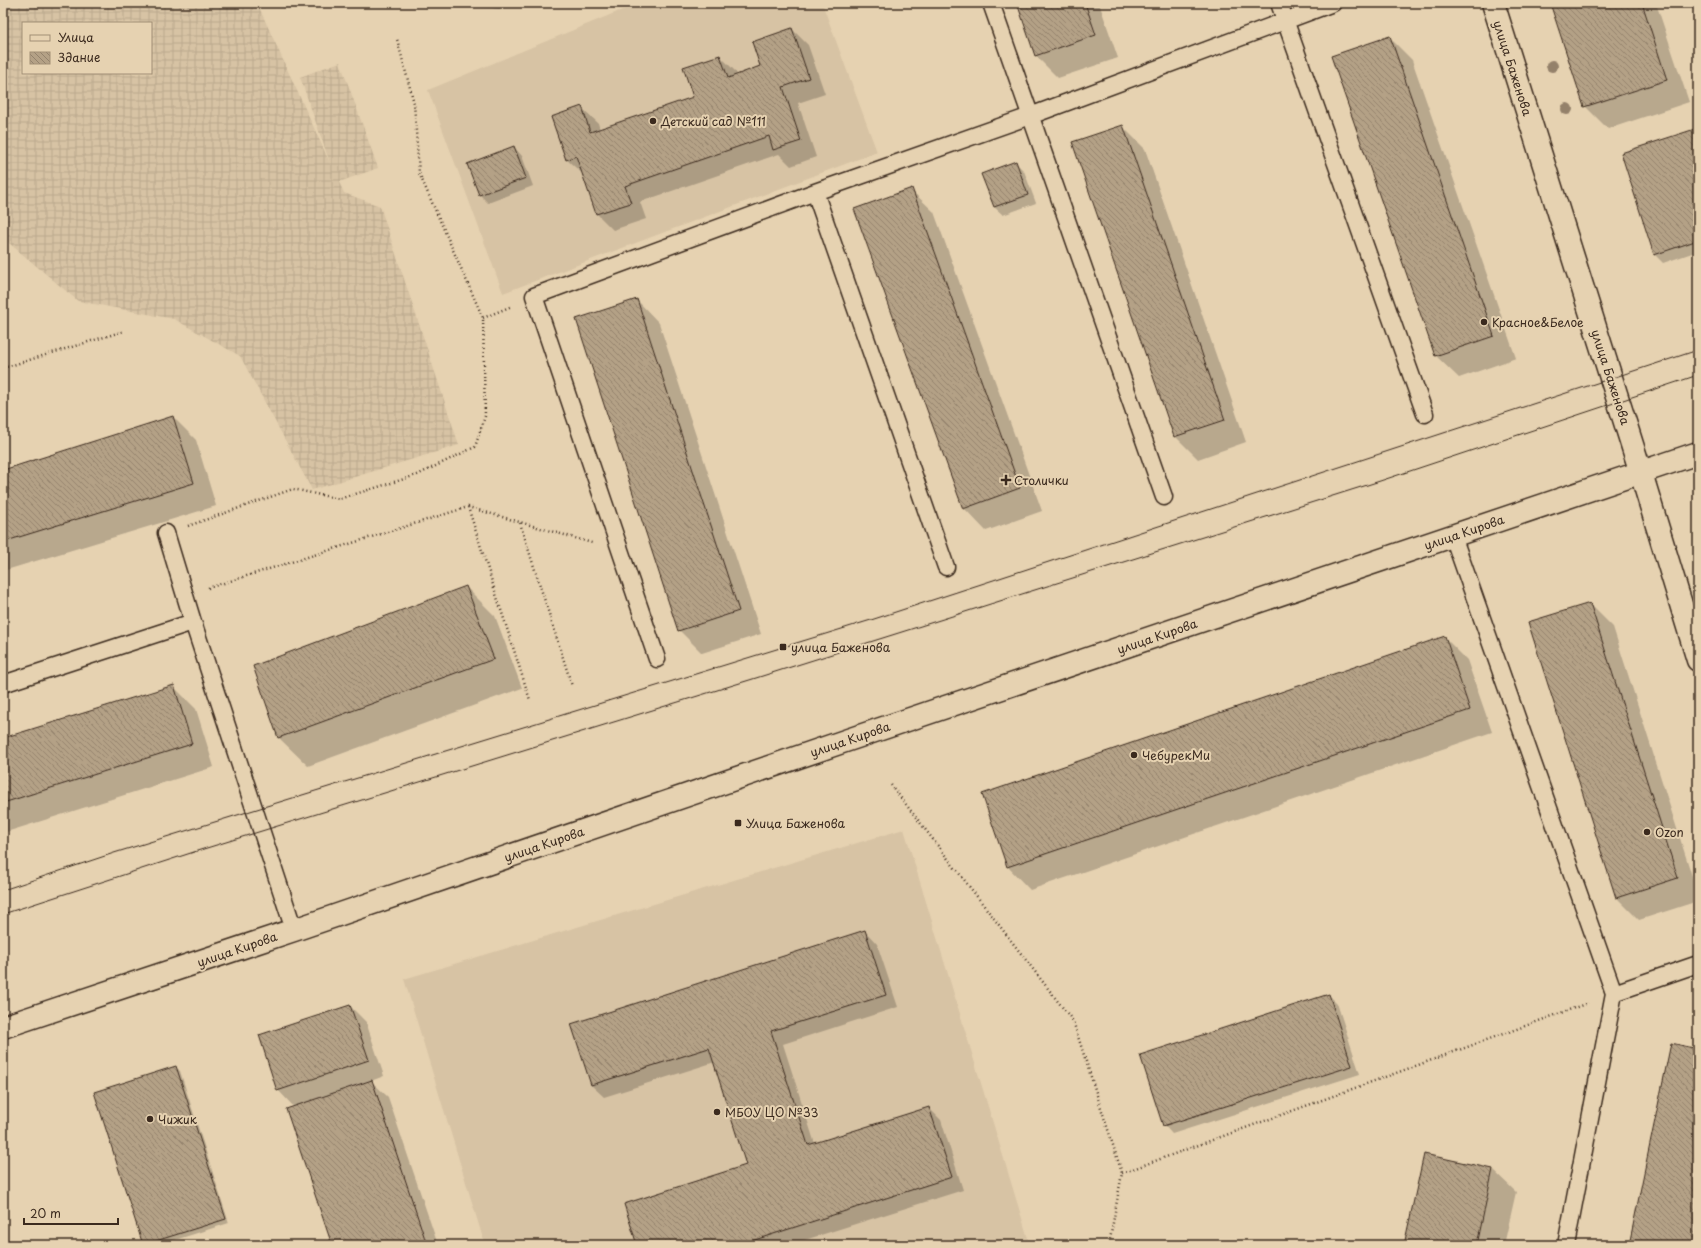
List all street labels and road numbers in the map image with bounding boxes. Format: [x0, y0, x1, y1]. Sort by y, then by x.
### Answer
street label: улица Баженова [1489, 18, 1537, 118]
street label: улица Баженова [1587, 327, 1635, 427]
street label: улица Кирова [1422, 510, 1507, 554]
street label: улица Кирова [1115, 614, 1200, 658]
street label: улица Кирова [808, 717, 893, 761]
street label: улица Кирова [502, 822, 587, 866]
street label: улица Кирова [195, 927, 280, 971]

